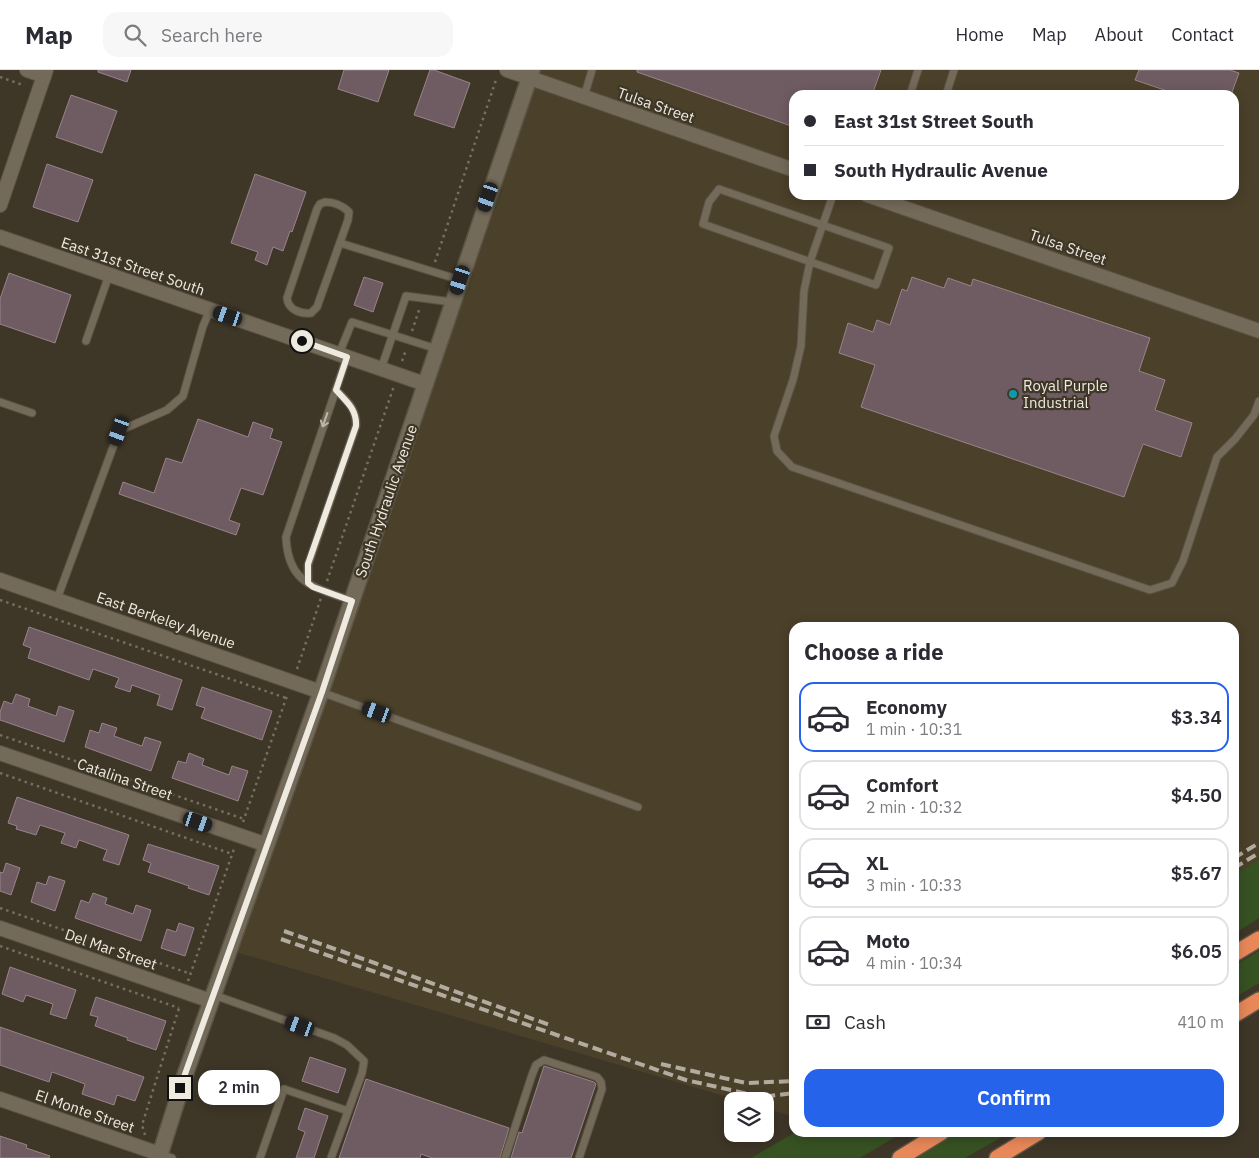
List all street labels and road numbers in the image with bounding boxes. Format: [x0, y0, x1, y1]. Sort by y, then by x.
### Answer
street label: Tulsa Street [615, 83, 697, 127]
street label: Tulsa Street [1027, 225, 1109, 269]
street label: East 31st Street South [59, 232, 207, 300]
street label: South Hydraulic Avenue [351, 422, 421, 580]
street label: East Berkeley Avenue [94, 587, 238, 653]
street label: Catalina Street [75, 754, 175, 804]
street label: Del Mar Street [62, 924, 160, 974]
street label: El Monte Street [33, 1085, 137, 1137]

